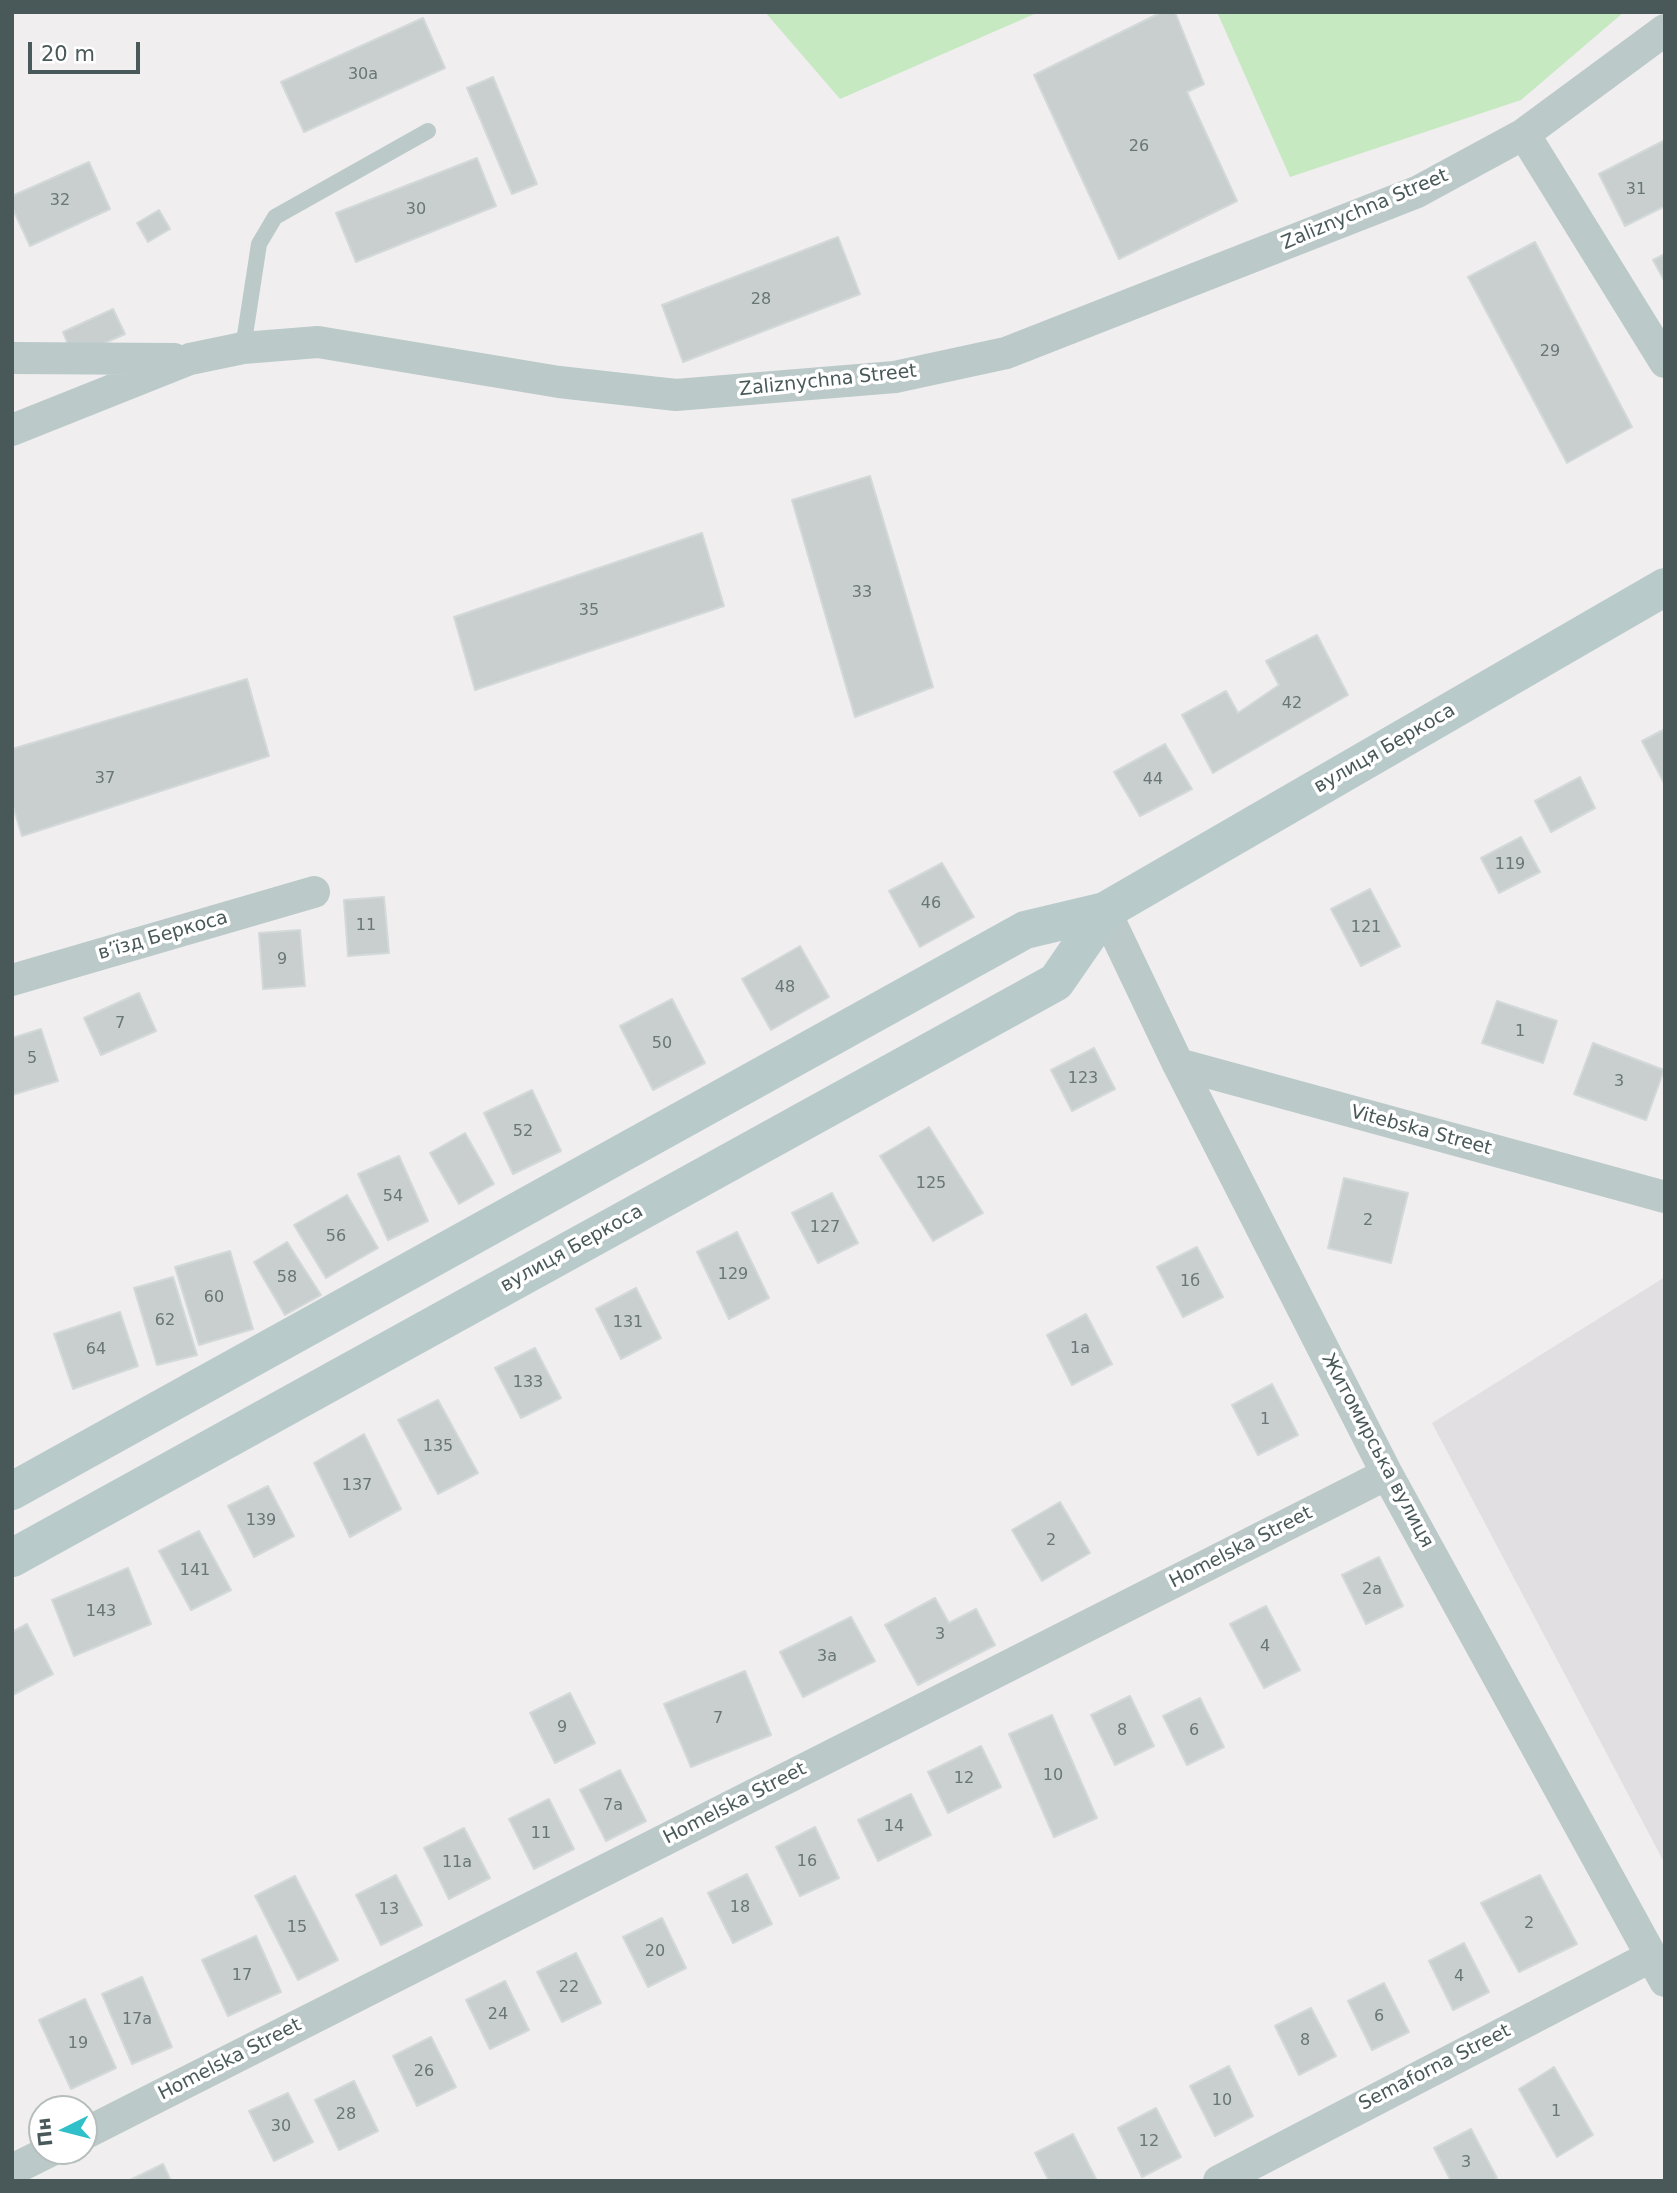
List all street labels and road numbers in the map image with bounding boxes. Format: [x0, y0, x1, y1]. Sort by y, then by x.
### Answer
street label: Zaliznychna Street [1278, 165, 1452, 255]
street label: Zaliznychna Street [738, 360, 918, 402]
street label: вулиця Беркоса [1310, 699, 1460, 799]
street label: в’їзд Беркоса [96, 907, 230, 965]
street label: Vitebska Street [1348, 1101, 1494, 1161]
street label: вулиця Беркоса [497, 1200, 647, 1298]
street label: Житомирська вулиця [1316, 1350, 1438, 1552]
street label: Homelska Street [1166, 1502, 1316, 1594]
street label: Homelska Street [660, 1758, 810, 1850]
street label: Homelska Street [155, 2014, 305, 2106]
street label: Semaforna Street [1355, 2020, 1515, 2116]

